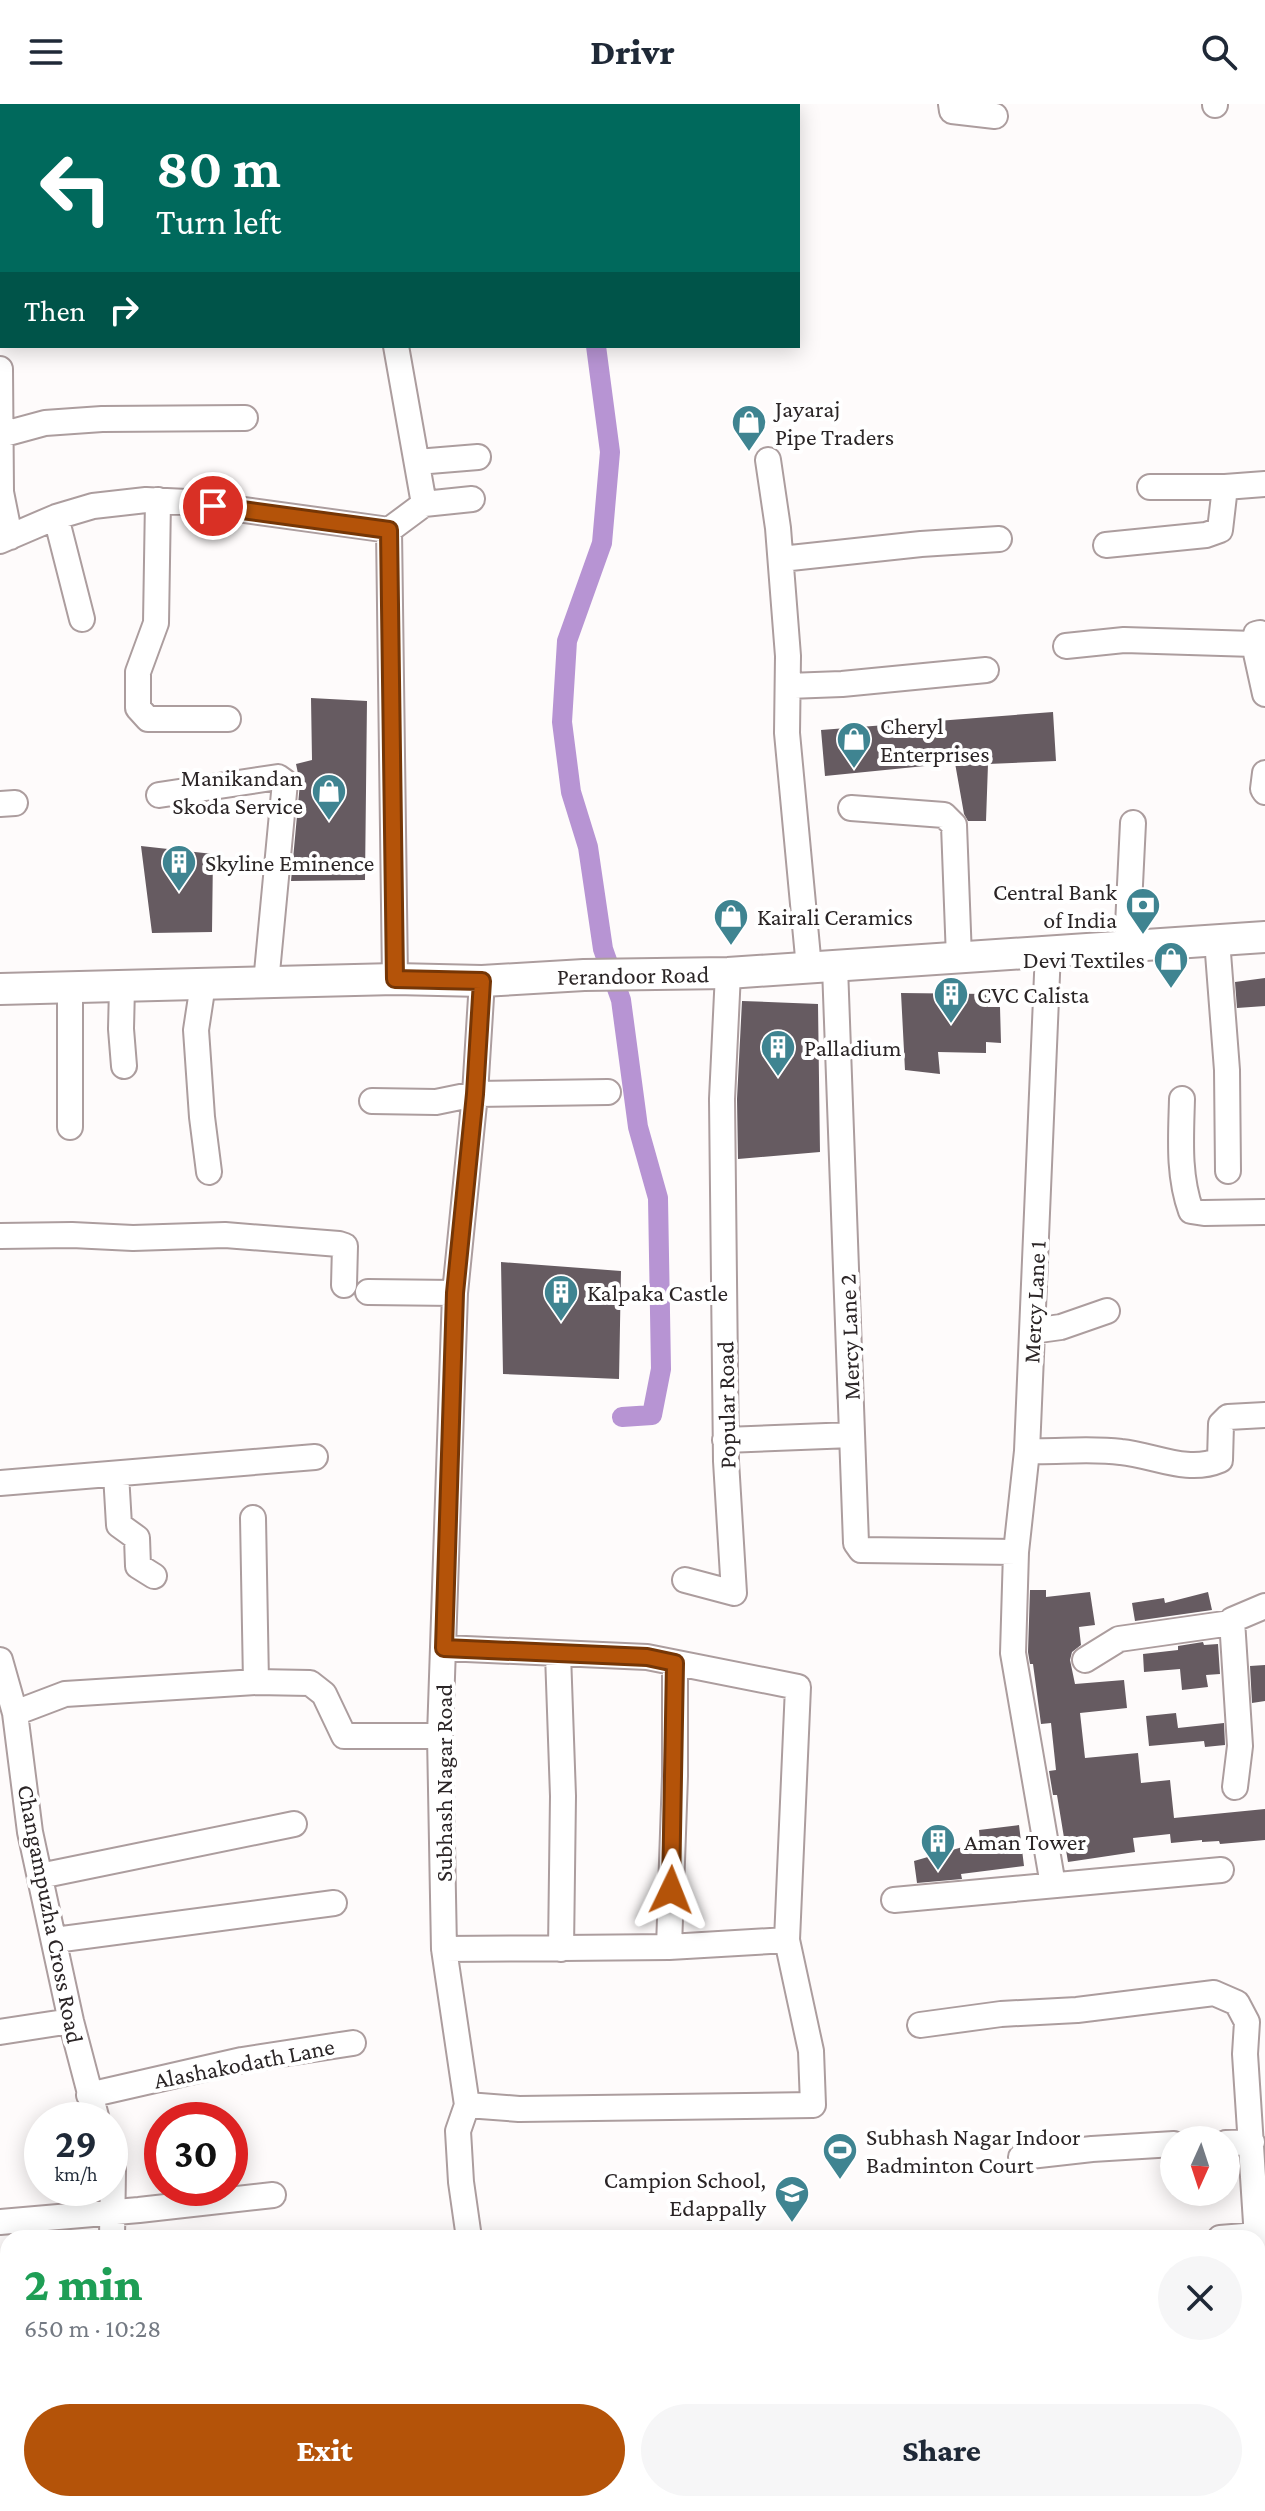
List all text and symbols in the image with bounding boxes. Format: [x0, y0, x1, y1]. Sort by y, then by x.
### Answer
icon: menu [24, 30, 68, 74]
icon: search [1197, 30, 1241, 74]
text: Drivr [590, 32, 675, 72]
icon: left [24, 136, 128, 240]
text: 80 m [156, 137, 281, 199]
text: Turn left [156, 202, 281, 242]
icon: right [102, 288, 146, 332]
text: Then [24, 294, 86, 327]
place label: Jayaraj Pipe Traders [773, 395, 894, 450]
shop icon: Jayaraj Pipe Traders [730, 403, 768, 453]
pin [179, 472, 247, 540]
icon: arrive [191, 484, 235, 528]
place label: Cheryl Enterprises [880, 712, 990, 767]
shop icon: Cheryl Enterprises [835, 720, 873, 770]
place label: Manikandan Skoda Service [172, 764, 303, 819]
shop icon: Manikandan Skoda Service [310, 772, 348, 822]
building icon: Skyline Eminence [160, 843, 198, 893]
place label: Skyline Eminence [205, 849, 374, 876]
place label: Central Bank of India [993, 878, 1118, 933]
bank icon: Central Bank of India [1124, 886, 1162, 936]
shop icon: Kairali Ceramics [712, 897, 750, 947]
place label: Kairali Ceramics [757, 903, 913, 930]
shop icon: Devi Textiles [1152, 940, 1190, 990]
place label: Devi Textiles [1023, 946, 1145, 973]
street label: Perandoor Road [557, 960, 710, 990]
building icon: CVC Calista [932, 975, 970, 1025]
place label: CVC Calista [977, 981, 1089, 1008]
building icon: Palladium [759, 1028, 797, 1078]
place label: Palladium [804, 1034, 901, 1061]
street label: Mercy Lane 1 [1017, 1240, 1051, 1364]
building icon: Kalpaka Castle [542, 1273, 580, 1323]
street label: Mercy Lane 2 [833, 1273, 865, 1401]
place label: Kalpaka Castle [587, 1279, 728, 1306]
street label: Popular Road [711, 1340, 741, 1469]
street label: Subhash Nagar Road [430, 1684, 457, 1882]
street label: Changampuzha Cross Road [13, 1782, 89, 2046]
building icon: Aman Tower [919, 1822, 957, 1872]
place label: Aman Tower [964, 1828, 1086, 1855]
position arrow [629, 1848, 713, 1932]
street label: Alashakodath Lane [151, 2032, 337, 2094]
speed limit sign: 30 [144, 2102, 248, 2206]
text: 29 [55, 2121, 97, 2166]
place label: Subhash Nagar Indoor Badminton Court [866, 2123, 1081, 2178]
north arrow [1160, 2126, 1240, 2206]
map controls [1160, 2126, 1240, 2206]
sports icon: Subhash Nagar Indoor Badminton Court [821, 2131, 859, 2181]
text: km/h [54, 2163, 98, 2185]
place label: Campion School, Edappally [604, 2166, 767, 2221]
school or university icon: Campion School, Edappally [773, 2174, 811, 2224]
button: close [1158, 2256, 1242, 2340]
text: 2 min [24, 2257, 143, 2310]
text: 650 m · 10:28 [24, 2314, 161, 2343]
button: Exit [24, 2404, 625, 2496]
button: Share [641, 2404, 1242, 2496]

